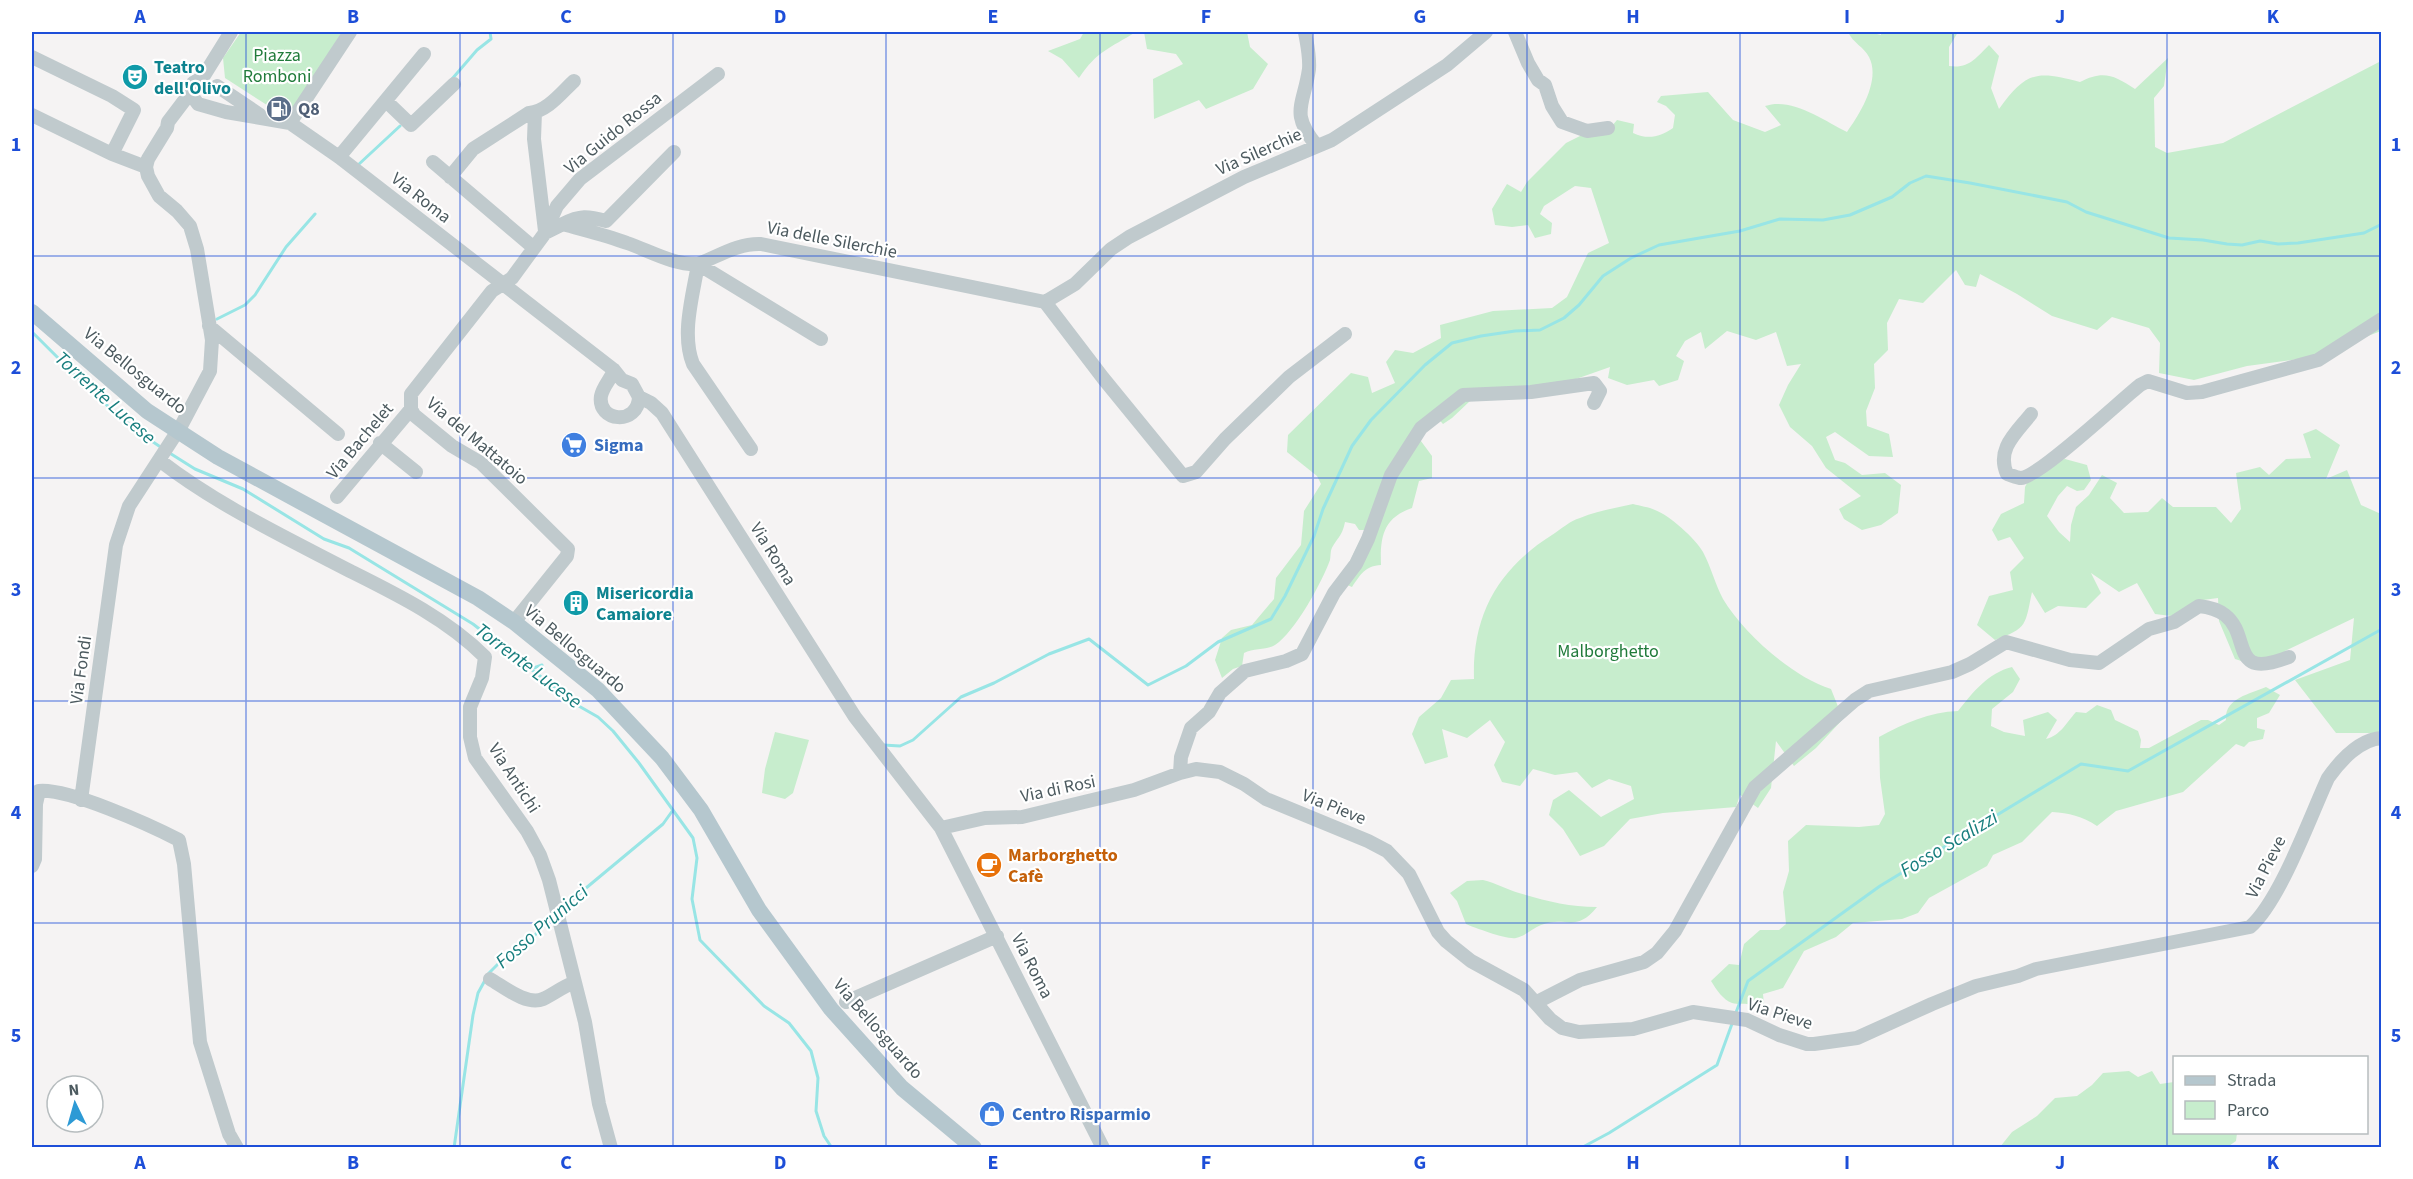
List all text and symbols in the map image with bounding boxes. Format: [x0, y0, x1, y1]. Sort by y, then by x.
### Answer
text: A [133, 3, 146, 31]
text: B [347, 3, 359, 31]
text: C [560, 3, 572, 31]
text: D [774, 3, 786, 31]
text: E [988, 3, 998, 31]
text: F [1201, 3, 1211, 31]
text: G [1414, 3, 1426, 31]
text: H [1626, 3, 1640, 31]
text: I [1844, 3, 1850, 31]
text: J [2055, 3, 2065, 31]
text: K [2267, 3, 2280, 31]
park label: Piazza Romboni [243, 43, 311, 89]
place label: Teatro dell'Olivo [154, 55, 231, 101]
theatre icon: Teatro dell'Olivo [120, 62, 150, 92]
street label: Via Guido Rossa [559, 86, 667, 180]
fuel station icon: Q8 [264, 94, 294, 124]
place label: Q8 [298, 97, 320, 122]
street label: Via Silerchie [1212, 122, 1306, 182]
text: 1 [11, 131, 21, 159]
text: 1 [2391, 131, 2401, 159]
street label: Via Roma [386, 167, 456, 229]
street label: Via delle Silerchie [765, 215, 899, 265]
street label: Via Bellosguardo [78, 322, 192, 420]
water label: Torrente Lucese [48, 345, 162, 451]
text: 2 [11, 354, 21, 382]
text: 2 [2391, 354, 2401, 382]
street label: Via del Mattatoio [421, 391, 533, 491]
street label: Via Bachelet [321, 398, 399, 484]
supermarket icon: Sigma [559, 430, 589, 460]
place label: Sigma [594, 433, 644, 458]
street label: Via Roma [744, 518, 802, 590]
text: 3 [11, 576, 21, 604]
text: 3 [2391, 576, 2401, 604]
place label: Misericordia Camaiore [596, 581, 694, 627]
building icon: Misericordia Camaiore [561, 588, 591, 618]
street label: Via Bellosguardo [519, 599, 631, 699]
water label: Torrente Lucese [469, 616, 587, 716]
street label: Via Fondi [64, 634, 98, 706]
park label: Malborghetto [1557, 639, 1659, 664]
street label: Via Antichi [482, 738, 546, 818]
street label: Via di Rosi [1018, 769, 1098, 809]
street label: Via Pieve [1298, 783, 1370, 831]
text: 4 [11, 799, 22, 827]
text: 4 [2391, 799, 2402, 827]
water label: Fosso Scalizzi [1895, 804, 2004, 884]
street label: Via Pieve [2240, 831, 2292, 903]
place label: Marborghetto Cafè [1008, 843, 1118, 889]
cafe icon: Marborghetto Cafè [974, 850, 1004, 880]
water label: Fosso Prunicci [489, 878, 595, 975]
street label: Via Roma [1005, 929, 1059, 1003]
street label: Via Bellosguardo [827, 973, 929, 1085]
street label: Via Pieve [1744, 992, 1816, 1036]
text: 5 [11, 1022, 21, 1050]
text: 5 [2391, 1022, 2401, 1050]
legend [2173, 1056, 2368, 1134]
text: Strada [2227, 1068, 2276, 1093]
north arrow [45, 1074, 105, 1134]
text: N [68, 1079, 80, 1101]
text: Parco [2227, 1098, 2269, 1123]
shop icon: Centro Risparmio [977, 1099, 1007, 1129]
place label: Centro Risparmio [1012, 1102, 1151, 1127]
text: A [133, 1149, 146, 1177]
text: B [347, 1149, 359, 1177]
text: C [560, 1149, 572, 1177]
text: D [774, 1149, 786, 1177]
text: E [988, 1149, 998, 1177]
text: F [1201, 1149, 1211, 1177]
text: G [1414, 1149, 1426, 1177]
text: H [1626, 1149, 1640, 1177]
text: I [1844, 1149, 1850, 1177]
text: J [2055, 1149, 2065, 1177]
text: K [2267, 1149, 2280, 1177]

